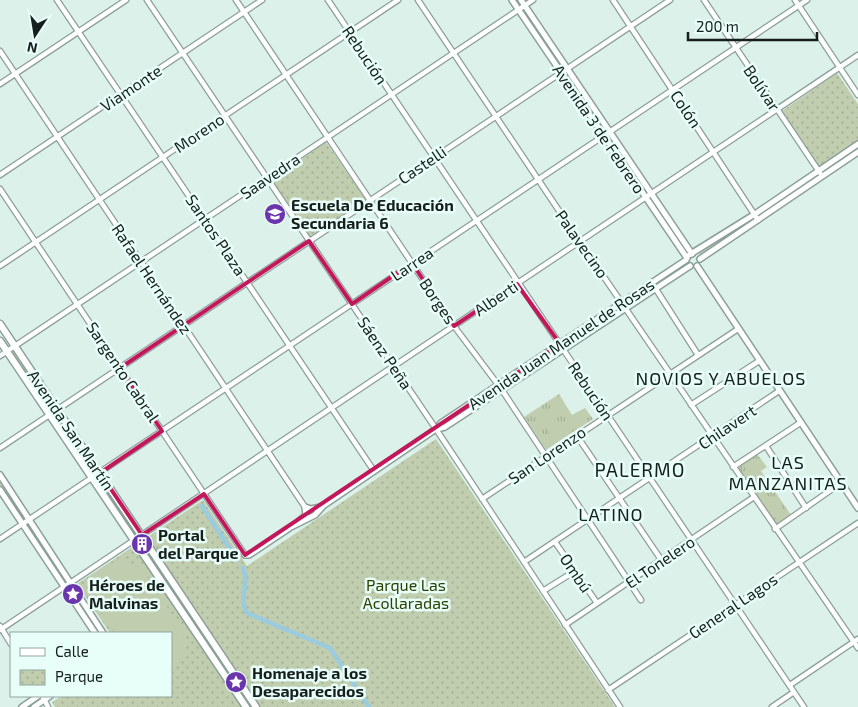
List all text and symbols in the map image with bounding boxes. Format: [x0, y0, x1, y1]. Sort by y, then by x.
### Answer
north arrow [10, 10, 60, 60]
scale bar [688, 10, 817, 42]
text: 200 m [696, 17, 739, 35]
street label: Rebución [339, 22, 392, 88]
text: N [25, 39, 39, 58]
street label: Viamonte [97, 60, 165, 115]
street label: Avenida 3 de Febrero [549, 61, 650, 197]
street label: Bolívar [740, 61, 785, 115]
street label: Colón [667, 86, 706, 131]
street label: Moreno [170, 109, 227, 156]
street label: Castelli [394, 142, 450, 188]
street label: Saavedra [236, 149, 303, 202]
street label: Santos Plaza [182, 191, 251, 279]
place label: Escuela De Educación Secundaria 6 [291, 195, 454, 232]
school or university icon: Escuela De Educación Secundaria 6 [263, 202, 287, 226]
street label: Palavecino [552, 206, 613, 281]
street label: Rafael Hernández [108, 220, 196, 338]
street label: Larrea [387, 243, 437, 285]
street label: Borges [416, 274, 461, 327]
street label: Avenida Juan Manuel de Rosas [464, 274, 657, 413]
street label: Alberti [470, 276, 521, 319]
street label: Sáenz Peña [354, 313, 417, 393]
street label: Sargento Cabral [83, 318, 164, 426]
street label: Rebución [565, 358, 618, 424]
street label: Avenida San Martín [24, 366, 119, 493]
district label: NOVIOS Y ABUELOS [636, 367, 806, 389]
street label: Chilavert [694, 400, 759, 453]
street label: San Lorenzo [504, 422, 589, 487]
district label: LAS MANZANITAS [728, 451, 848, 494]
district label: PALERMO [595, 458, 685, 481]
district label: LATINO [578, 503, 644, 525]
place label: Portal del Parque [158, 525, 239, 562]
street label: El Tonelero [621, 531, 698, 592]
building icon: Portal del Parque [130, 532, 154, 556]
street label: Ombú [557, 550, 596, 596]
street label: General Lagos [685, 569, 781, 642]
place label: Héroes de Malvinas [89, 575, 165, 612]
park label: Parque Las Acollaradas [363, 575, 449, 612]
place icon: Héroes de Malvinas [61, 582, 85, 606]
legend [10, 632, 172, 697]
text: Calle [55, 642, 89, 660]
place label: Homenaje a los Desaparecidos [252, 663, 367, 700]
text: Parque [55, 667, 103, 685]
place icon: Homenaje a los Desaparecidos [224, 670, 248, 694]

